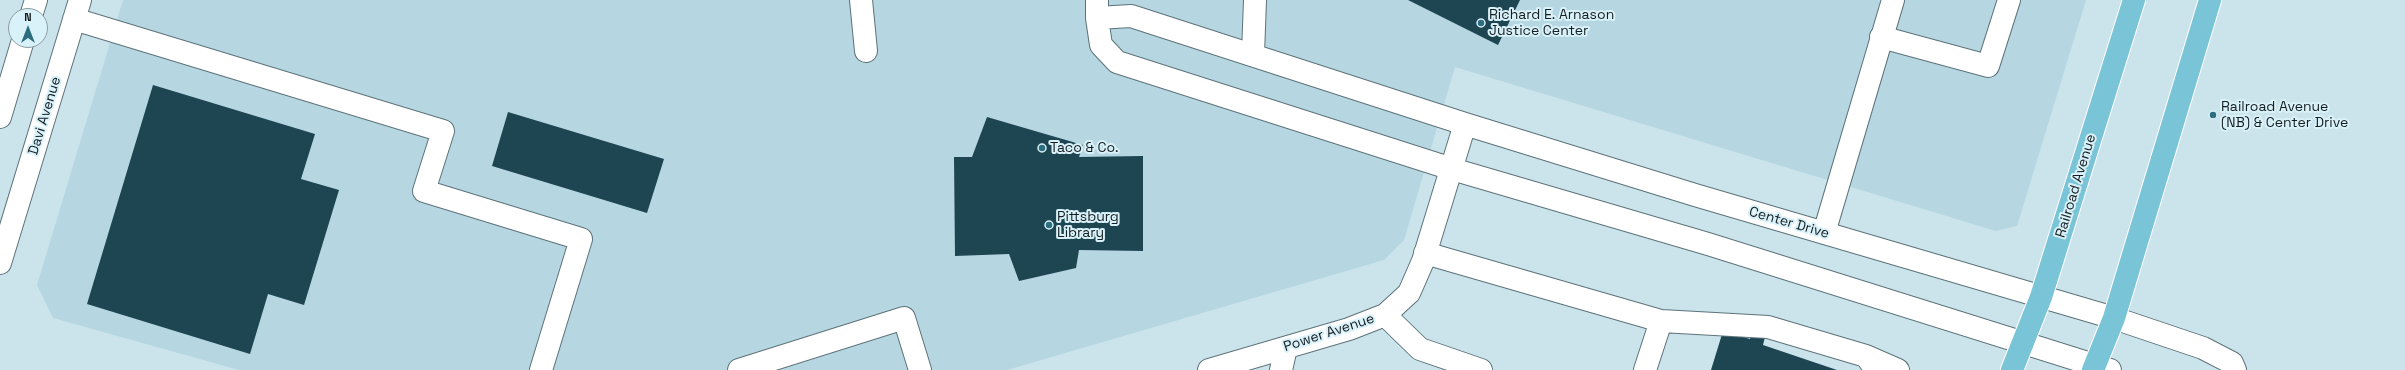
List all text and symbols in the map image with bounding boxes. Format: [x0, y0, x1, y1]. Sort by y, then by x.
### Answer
place label: Richard E. Arnason Justice Center [1489, 7, 1614, 40]
north arrow [8, 8, 48, 48]
text: N [24, 10, 32, 24]
marker: Richard E. Arnason Justice Center [1476, 18, 1486, 28]
street label: Davi Avenue [25, 75, 65, 157]
place label: Railroad Avenue (NB) & Center Drive [2221, 99, 2348, 132]
marker: Railroad Avenue (NB) & Center Drive [2208, 110, 2218, 120]
street label: Railroad Avenue [2052, 132, 2100, 240]
place label: Taco & Co. [1050, 140, 1119, 156]
marker: Taco & Co. [1037, 143, 1047, 153]
street label: Center Drive [1747, 204, 1831, 242]
place label: Pittsburg Library [1057, 209, 1119, 242]
marker: Pittsburg Library [1044, 220, 1054, 230]
street label: Power Avenue [1282, 310, 1376, 356]

